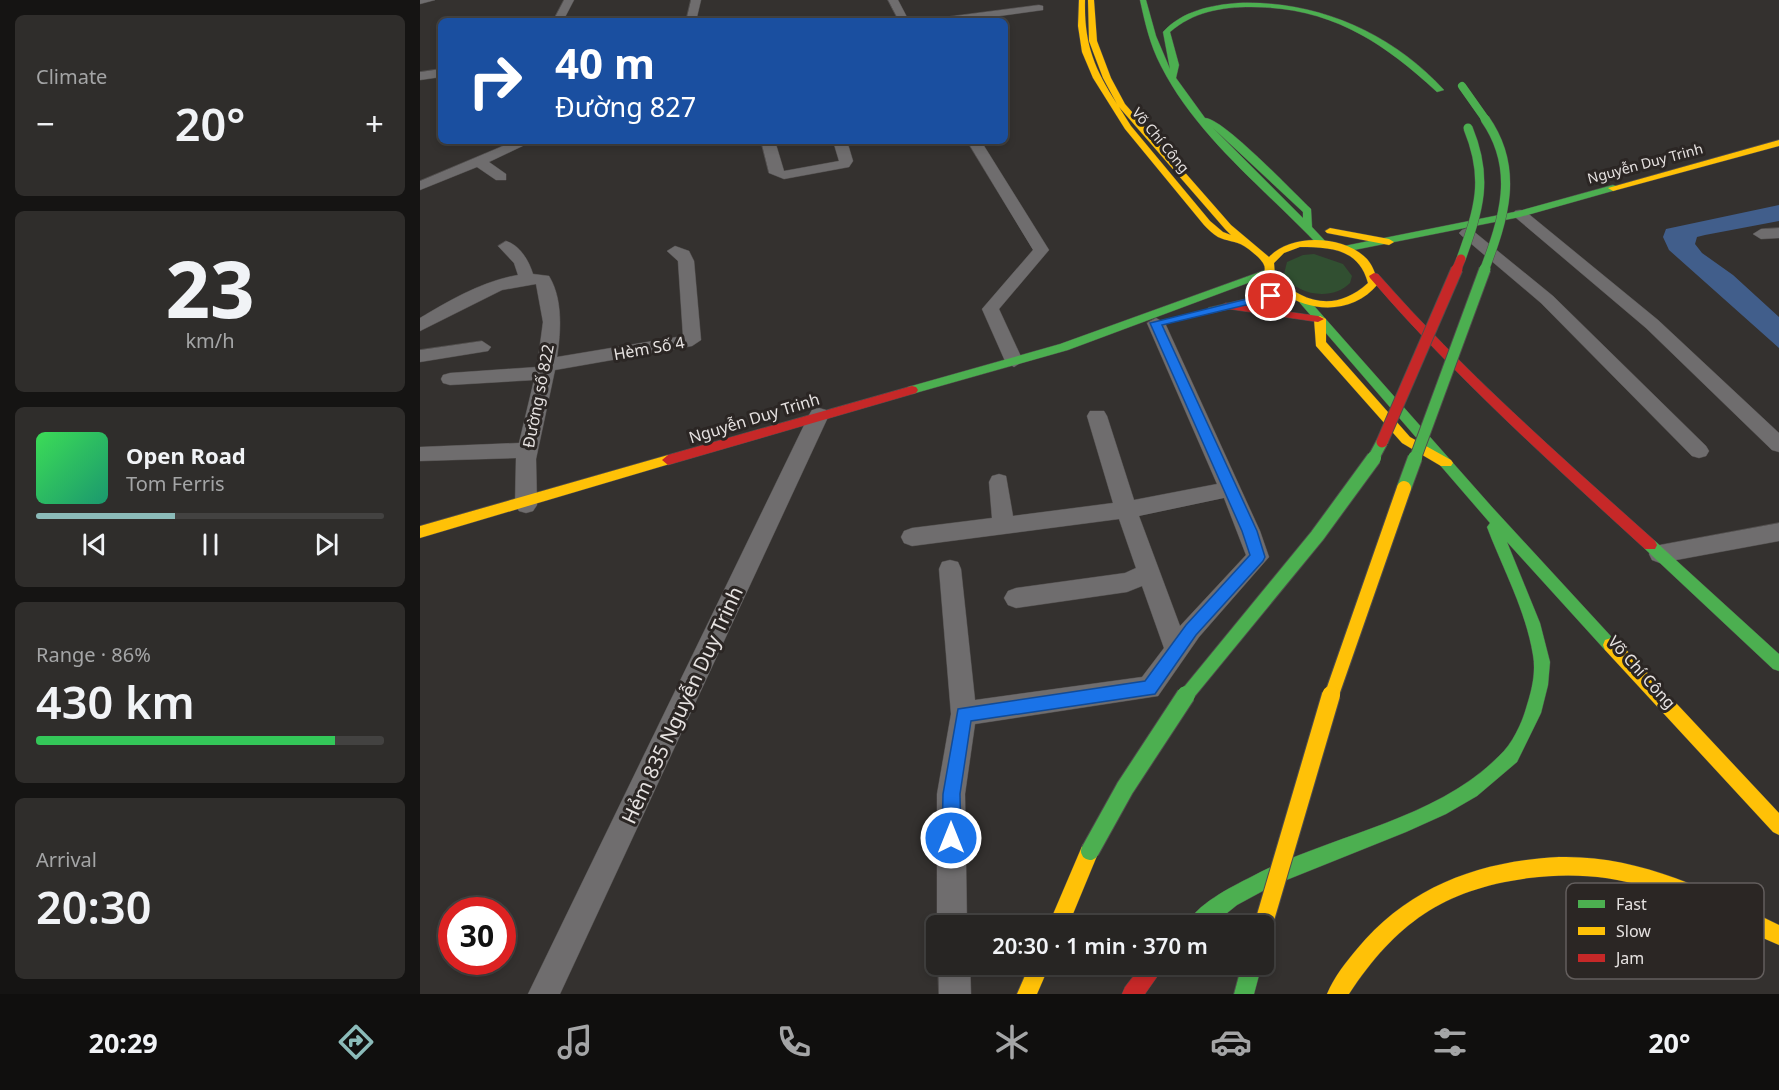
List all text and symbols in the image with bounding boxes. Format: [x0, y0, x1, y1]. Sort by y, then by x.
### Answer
text: 40 m [555, 34, 655, 91]
icon: right [456, 42, 534, 120]
text: Climate [36, 63, 107, 90]
text: Đường 827 [555, 88, 696, 125]
text: 20° [175, 93, 245, 154]
text: − [36, 101, 55, 146]
text: + [365, 101, 384, 146]
street label: Võ Chí Công [1128, 103, 1194, 177]
street label: Nguyễn Duy Trinh [1585, 138, 1705, 188]
text: 23 [165, 235, 255, 341]
pin [1245, 270, 1296, 321]
icon: arrive [1254, 279, 1287, 312]
text: km/h [185, 327, 235, 354]
street label: Hèm Số 4 [612, 331, 686, 365]
street label: Đường số 822 [517, 342, 559, 450]
street label: Nguyễn Duy Trinh [686, 388, 822, 448]
text: Open Road [126, 440, 246, 470]
text: Tom Ferris [126, 470, 225, 497]
icon: previous [78, 528, 111, 561]
icon: pause [194, 528, 227, 561]
icon: next [310, 528, 343, 561]
street label: Hẻm 835 Nguyễn Duy Trinh [615, 582, 749, 828]
street label: Võ Chí Công [1603, 631, 1681, 713]
text: Range · 86% [36, 641, 151, 668]
text: 430 km [36, 671, 195, 732]
position arrow [919, 806, 983, 870]
text: Arrival [36, 846, 97, 873]
text: 20:30 [36, 876, 151, 937]
legend [1566, 883, 1764, 979]
text: Fast [1616, 893, 1647, 915]
speed limit sign: 30 [438, 897, 516, 975]
text: Slow [1616, 920, 1651, 942]
text: 20:30 · 1 min · 370 m [992, 930, 1208, 960]
text: Jam [1614, 947, 1644, 969]
icon: directions [335, 1021, 377, 1063]
icon: music [554, 1021, 596, 1063]
icon: phone [773, 1021, 815, 1063]
icon: climate [991, 1021, 1033, 1063]
icon: car [1210, 1021, 1252, 1063]
icon: filters [1429, 1021, 1471, 1063]
text: 20:29 [88, 1024, 158, 1061]
text: 20° [1648, 1024, 1691, 1061]

